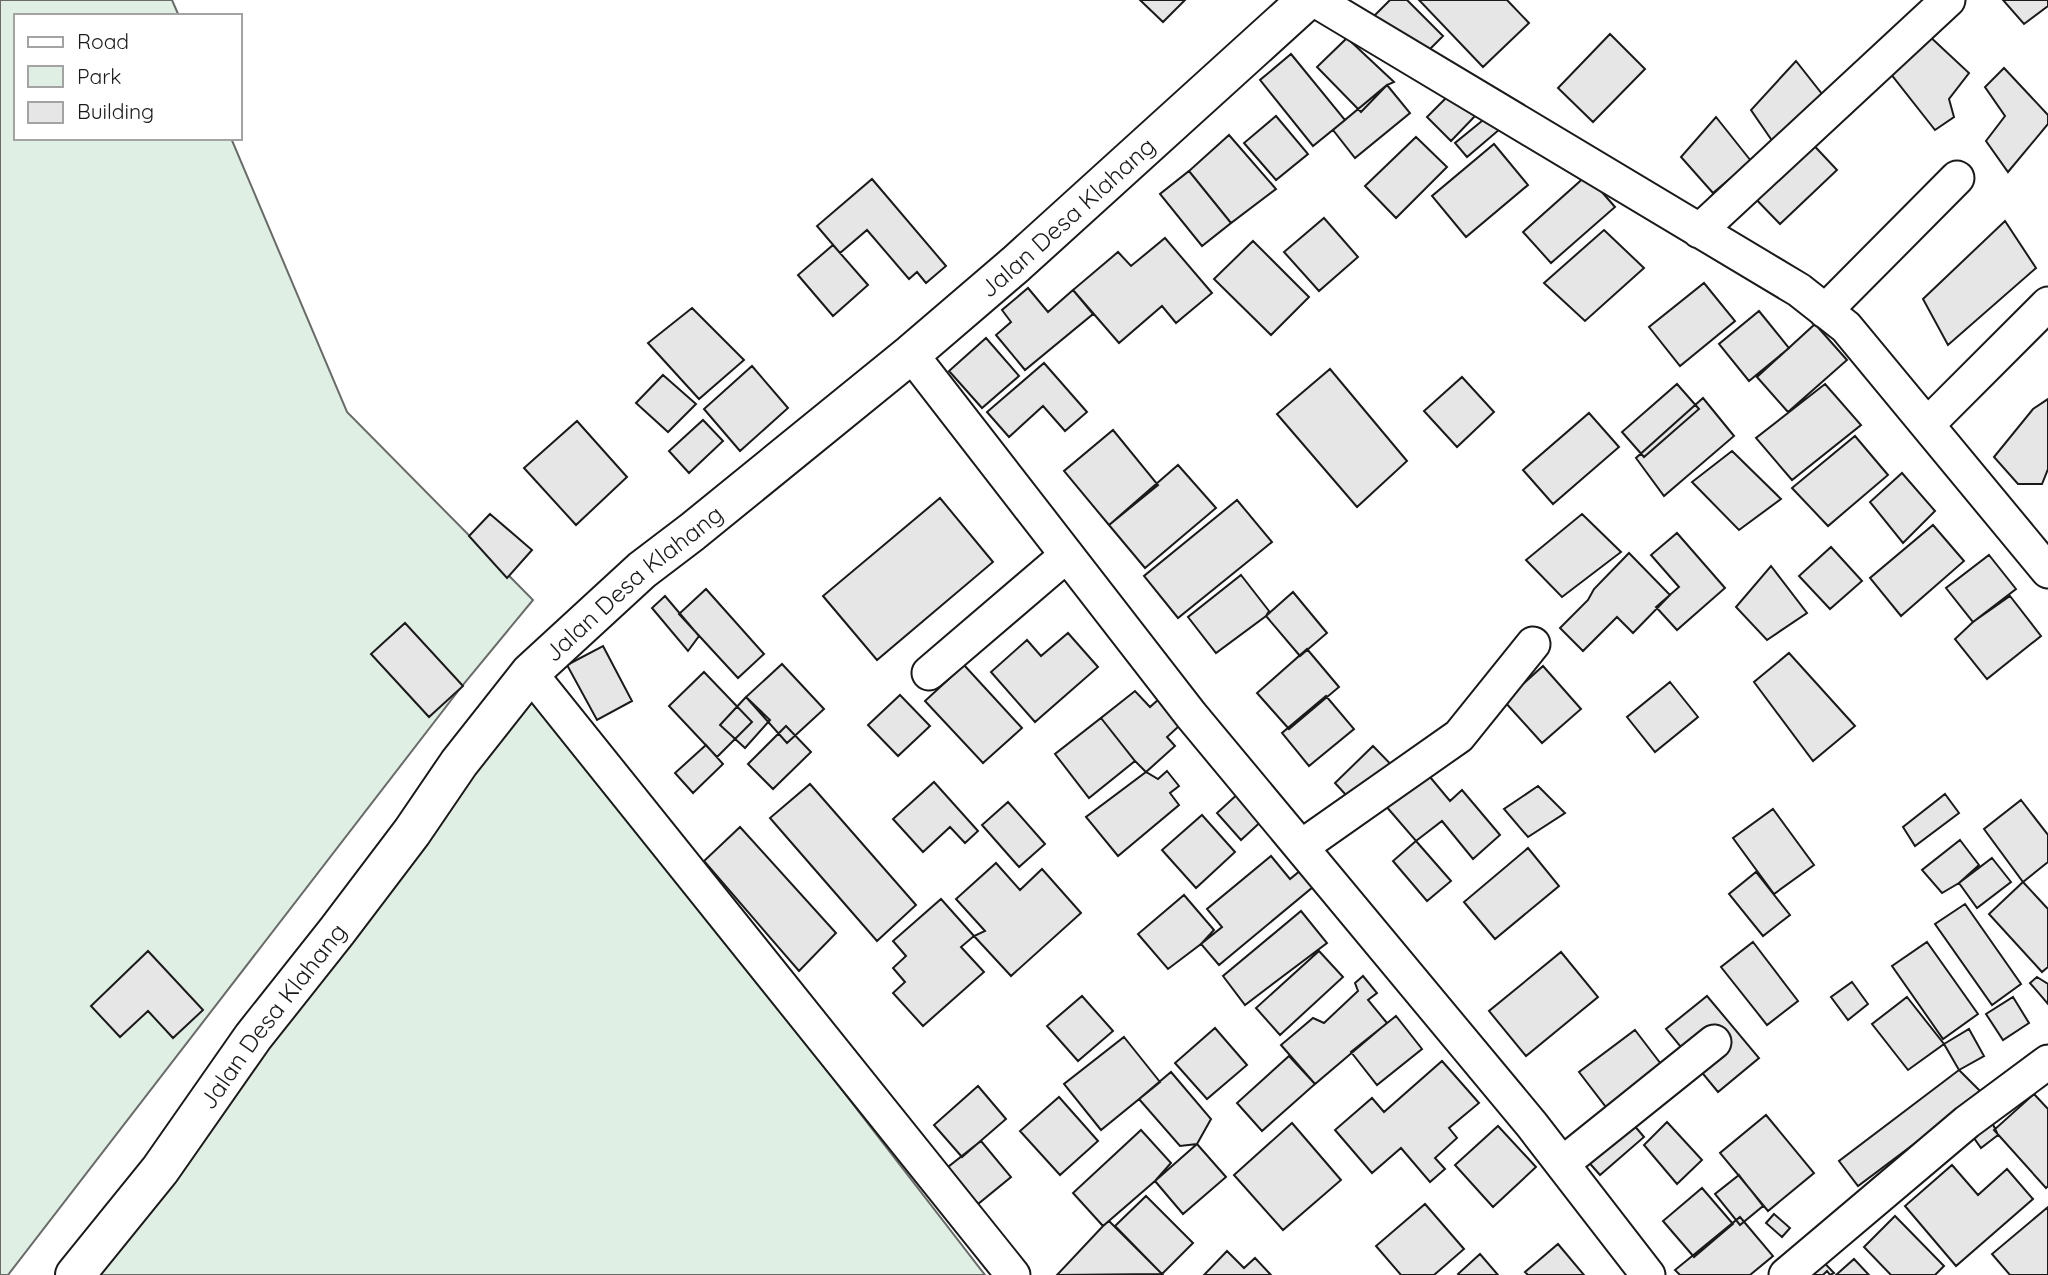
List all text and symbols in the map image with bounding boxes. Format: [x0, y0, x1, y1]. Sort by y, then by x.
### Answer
legend [14, 14, 242, 140]
text: Road [77, 28, 129, 54]
text: Park [77, 63, 121, 89]
text: Building [77, 98, 154, 124]
street label: Jalan Desa Klahang [973, 130, 1161, 304]
street label: Jalan Desa Klahang [538, 498, 729, 668]
street label: Jalan Desa Klahang [192, 917, 353, 1115]

